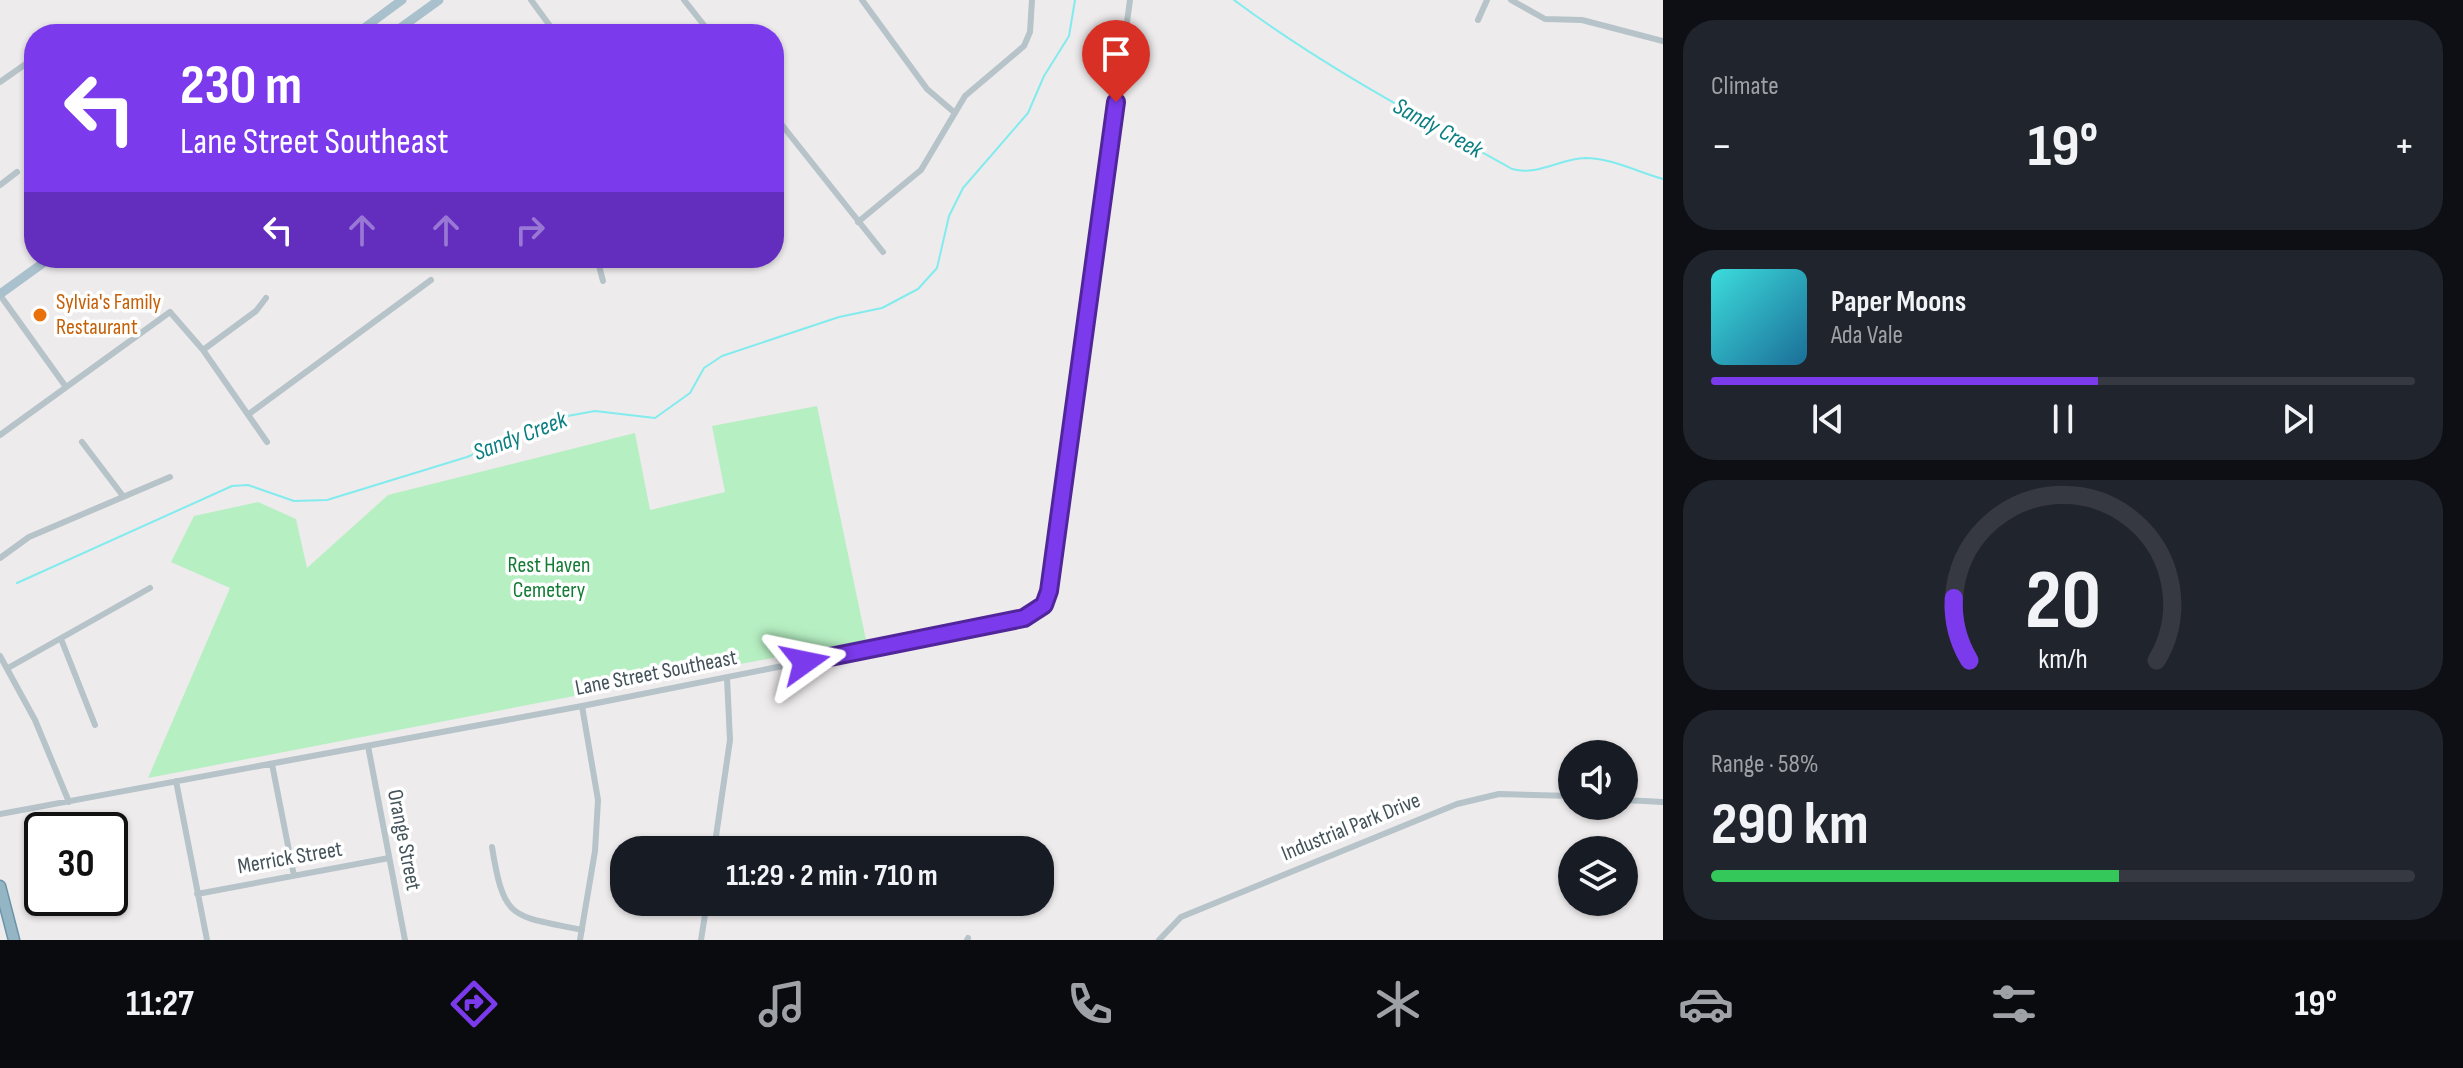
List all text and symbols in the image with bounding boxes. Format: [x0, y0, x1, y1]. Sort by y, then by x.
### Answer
pin [1082, 20, 1150, 102]
icon: arrive [1094, 32, 1138, 76]
text: 230 m [180, 53, 302, 120]
icon: left [48, 56, 152, 160]
text: Climate [1711, 71, 1779, 102]
water label: Sandy Creek [1388, 92, 1489, 165]
text: 19° [2028, 111, 2098, 183]
text: − [1711, 120, 1733, 173]
text: + [2393, 120, 2415, 173]
text: Lane Street Southeast [180, 121, 449, 164]
icon: left [256, 208, 300, 252]
icon: ahead [340, 208, 384, 252]
icon: ahead [424, 208, 468, 252]
icon: right [508, 208, 552, 252]
text: Paper Moons [1831, 284, 1966, 320]
place label: Sylvia's Family Restaurant [56, 289, 162, 341]
marker: Sylvia's Family Restaurant [31, 306, 49, 324]
text: Ada Vale [1831, 320, 1903, 351]
icon: previous [1806, 397, 1850, 441]
icon: pause [2041, 397, 2085, 441]
icon: next [2276, 397, 2320, 441]
water label: Sandy Creek [469, 405, 572, 467]
park label: Rest Haven Cemetery [508, 552, 590, 604]
text: 20 [2025, 552, 2101, 652]
position arrow [763, 620, 847, 704]
text: km/h [2038, 642, 2088, 677]
street label: Lane Street Southeast [573, 644, 739, 702]
map controls [1558, 740, 1638, 916]
button: sound [1558, 740, 1638, 820]
text: Range · 58% [1711, 749, 1819, 780]
street label: Orange Street [381, 787, 427, 893]
street label: Industrial Park Drive [1278, 787, 1424, 867]
text: 290 km [1711, 789, 1869, 861]
speed limit sign: 30 [24, 812, 128, 916]
street label: Merrick Street [236, 835, 345, 880]
button: layers [1558, 836, 1638, 916]
text: 11:29 · 2 min · 710 m [726, 858, 938, 894]
icon: directions [446, 976, 502, 1032]
icon: music [754, 976, 810, 1032]
icon: phone [1062, 976, 1118, 1032]
icon: climate [1370, 976, 1426, 1032]
icon: car [1678, 976, 1734, 1032]
icon: filters [1986, 976, 2042, 1032]
text: 11:27 [126, 983, 194, 1026]
text: 19° [2294, 983, 2337, 1026]

